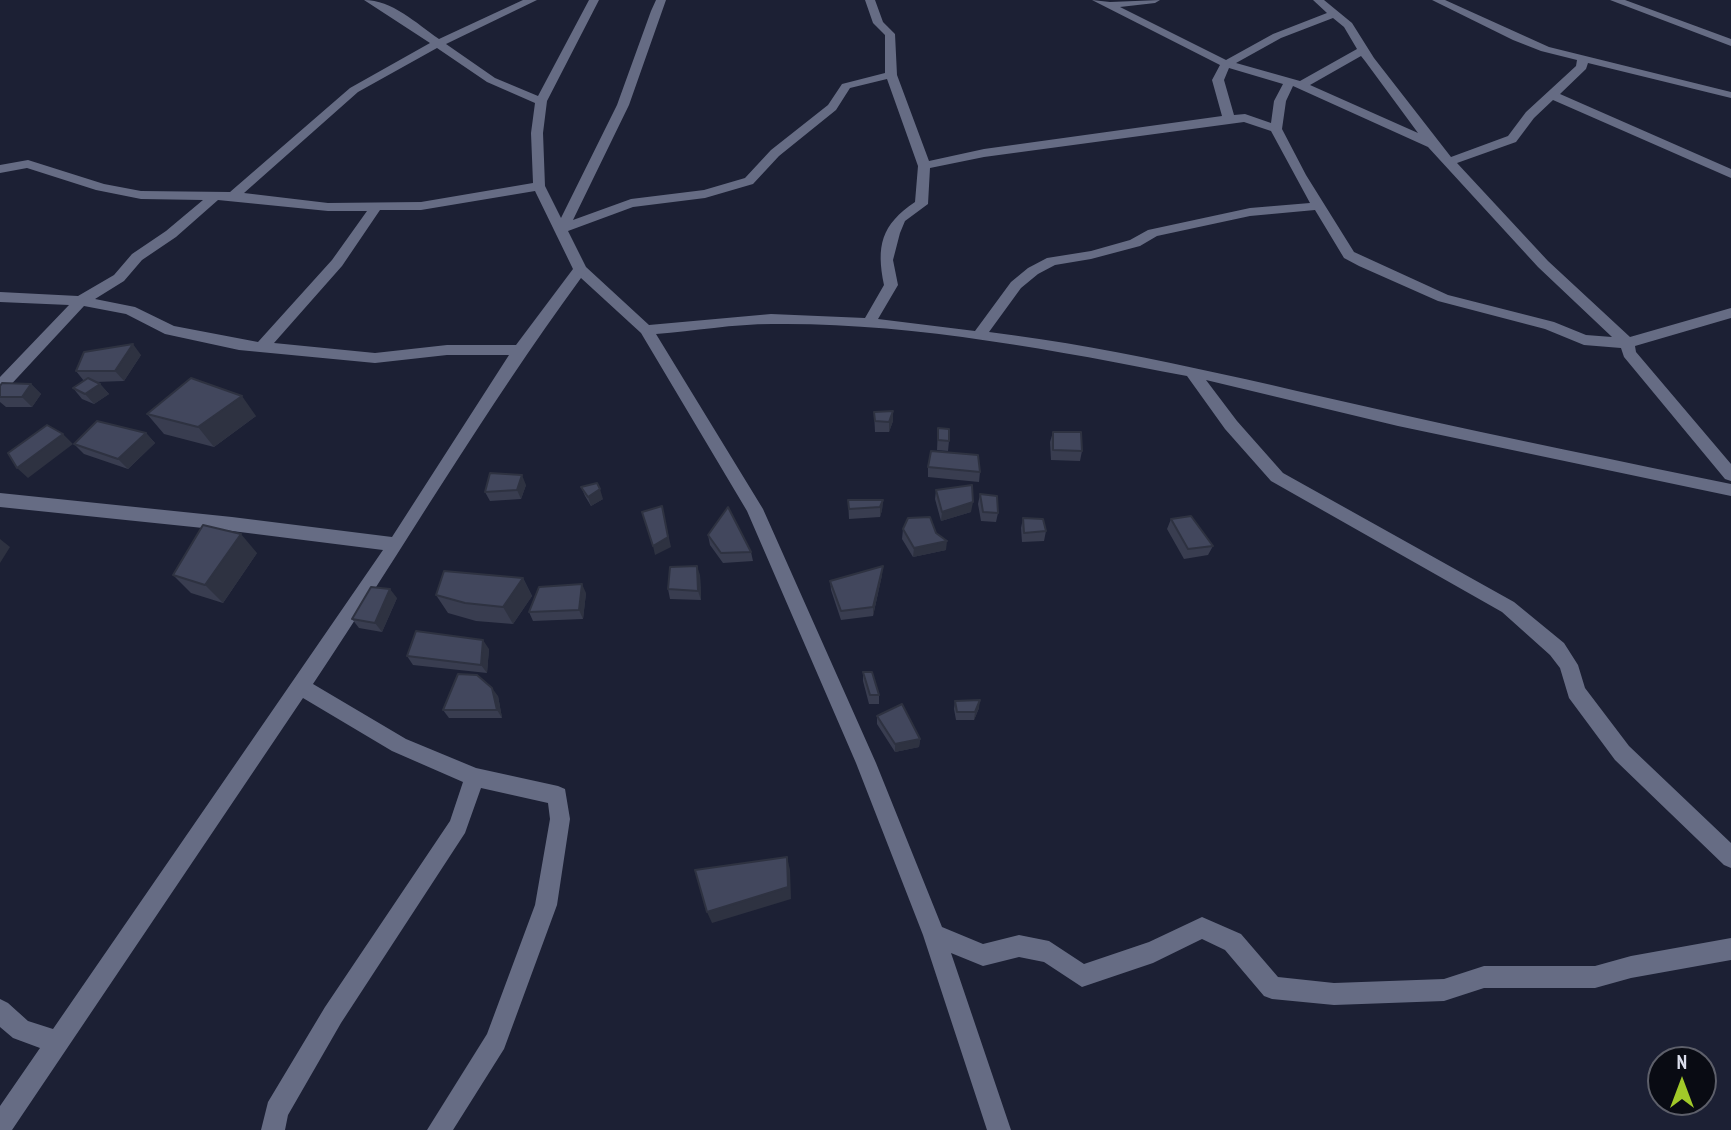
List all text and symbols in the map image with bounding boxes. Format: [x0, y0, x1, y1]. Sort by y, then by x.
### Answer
north arrow [1647, 1046, 1717, 1116]
text: N [1677, 1050, 1687, 1074]

